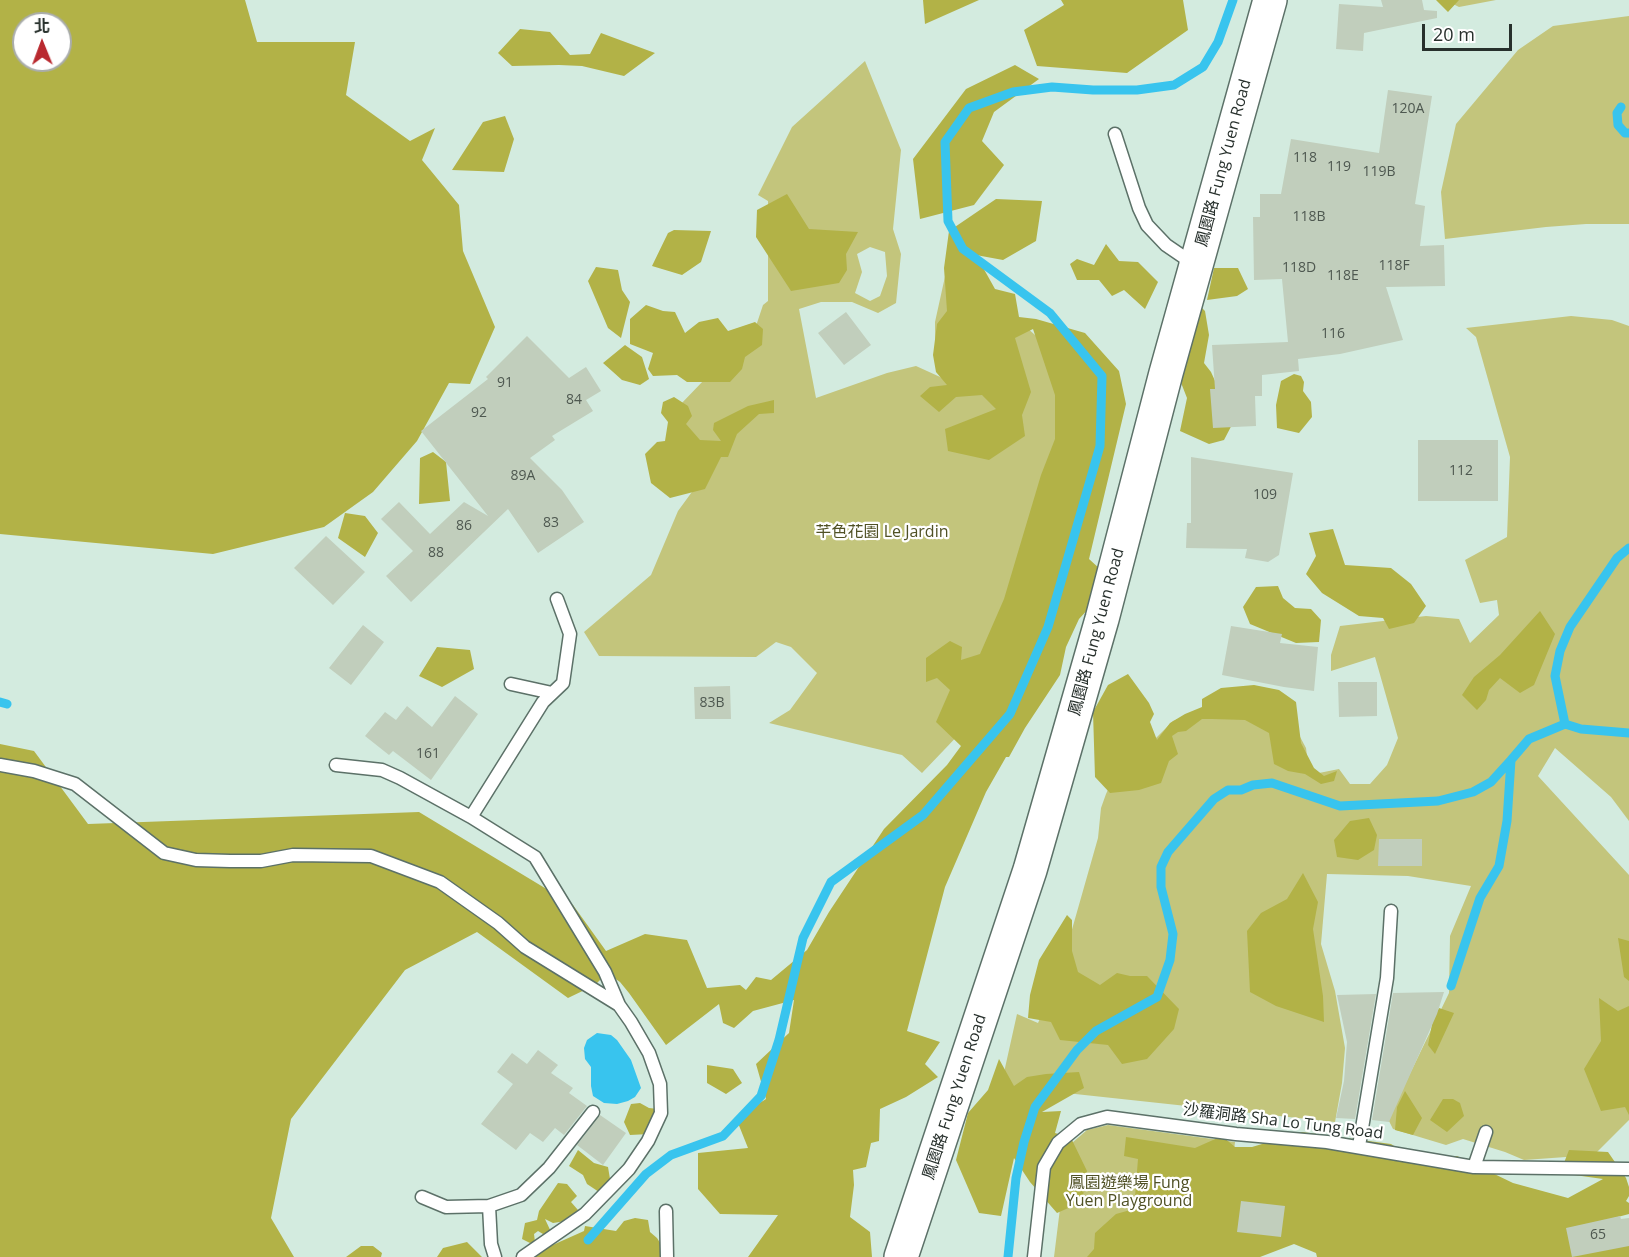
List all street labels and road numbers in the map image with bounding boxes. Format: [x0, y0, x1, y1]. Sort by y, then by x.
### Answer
street label: 鳳園路 Fung Yuen Road [1192, 77, 1256, 249]
street label: 鳳園路 Fung Yuen Road [1065, 546, 1129, 718]
street label: 鳳園路 Fung Yuen Road [919, 1012, 991, 1182]
street label: 沙羅洞路 Sha Lo Tung Road [1182, 1100, 1384, 1144]

